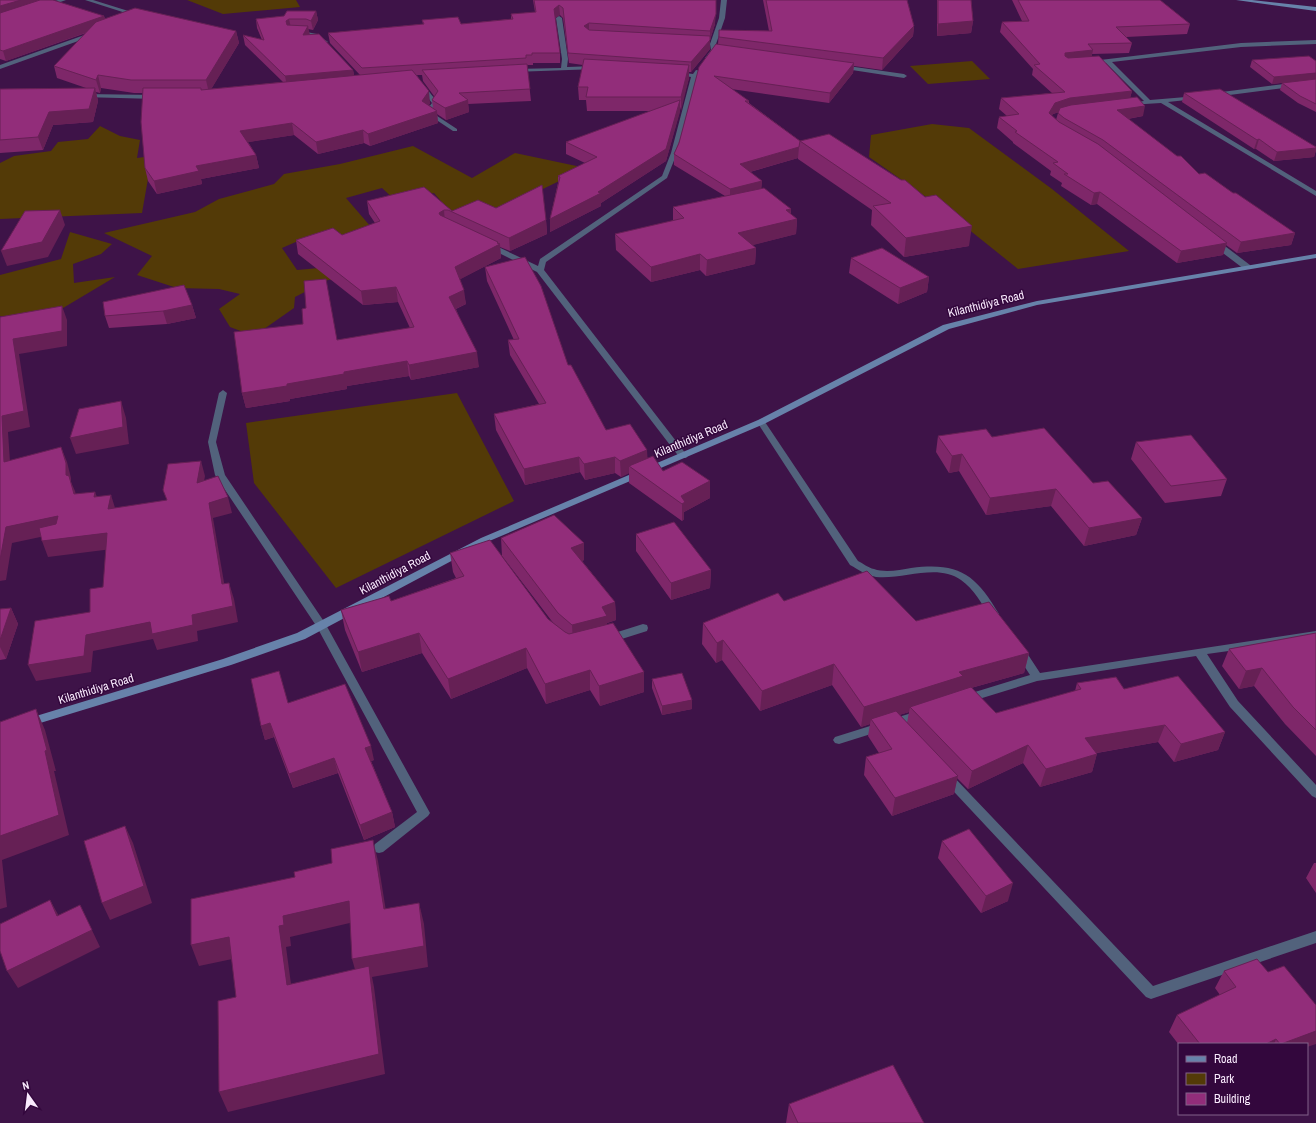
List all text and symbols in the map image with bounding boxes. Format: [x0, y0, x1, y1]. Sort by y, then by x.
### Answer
street label: Kilanthidiya Road [946, 287, 1026, 321]
street label: Kilanthidiya Road [652, 416, 730, 462]
street label: Kilanthidiya Road [357, 548, 433, 598]
street label: Kilanthidiya Road [56, 670, 136, 708]
legend [1178, 1043, 1308, 1115]
text: Road [1214, 1051, 1238, 1067]
text: Park [1214, 1071, 1234, 1087]
north arrow [8, 1075, 48, 1115]
text: N [21, 1078, 30, 1093]
text: Building [1214, 1091, 1251, 1107]

